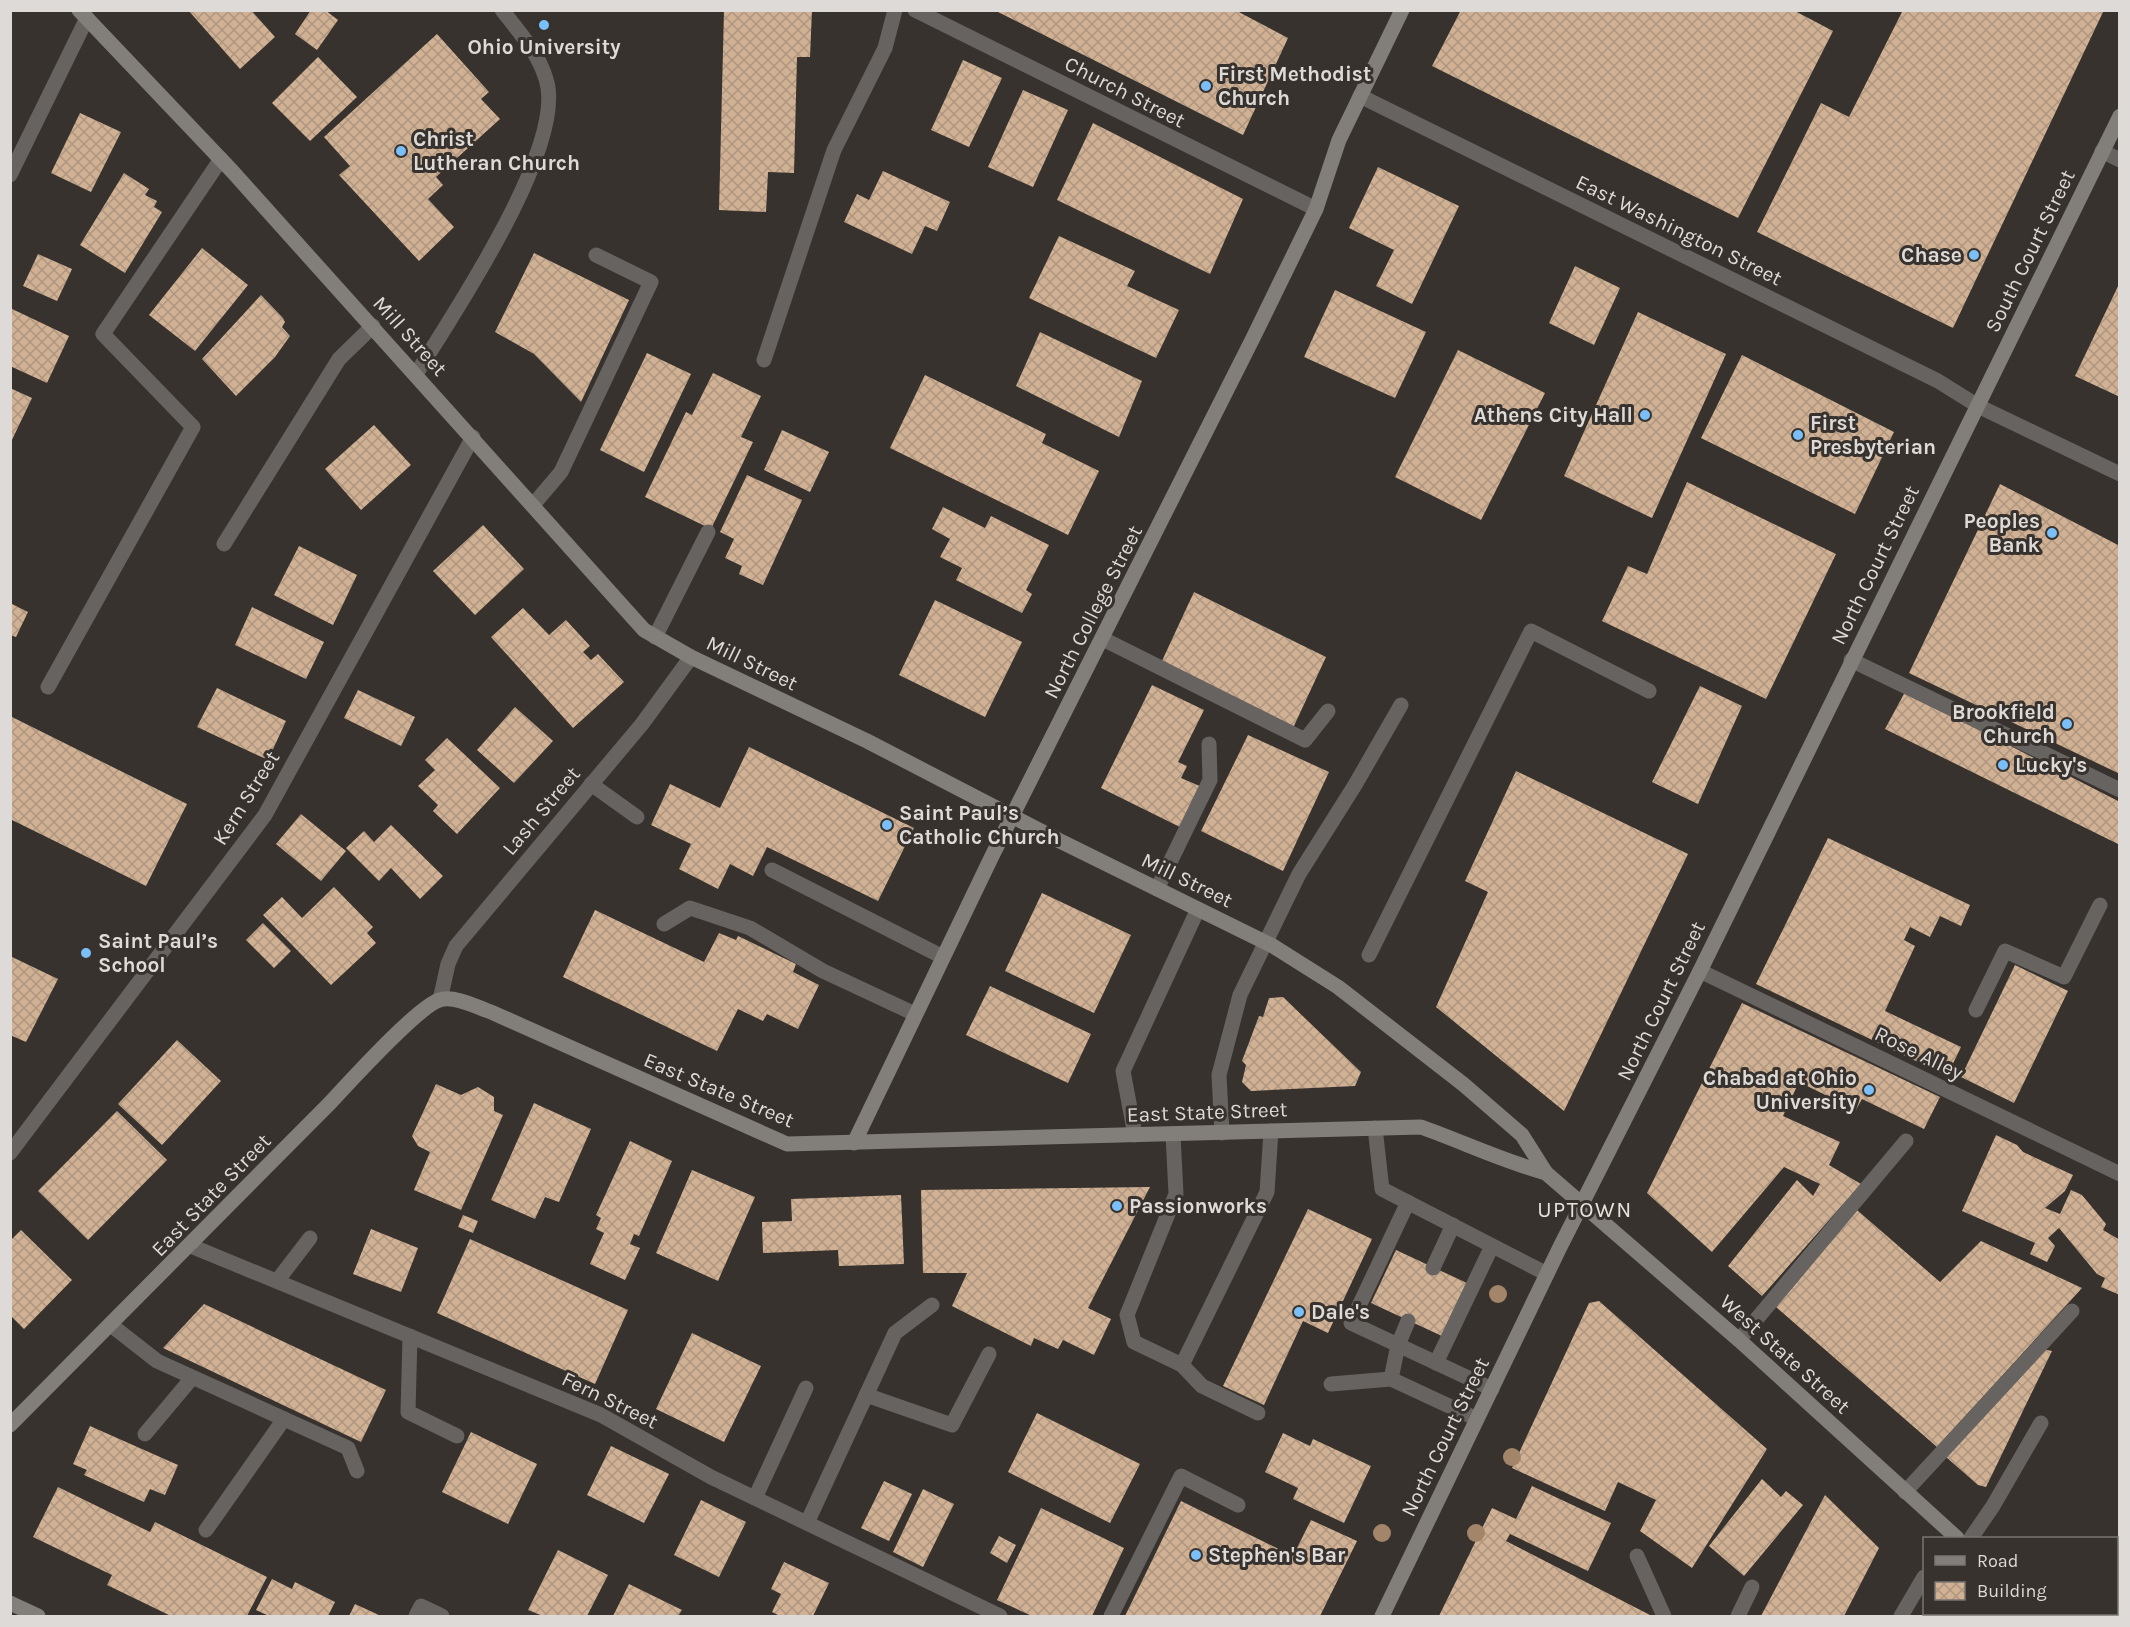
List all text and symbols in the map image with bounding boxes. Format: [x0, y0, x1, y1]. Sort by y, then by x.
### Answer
marker: Ohio University [537, 18, 551, 32]
place label: Ohio University [467, 35, 621, 59]
street label: Church Street [1061, 51, 1189, 133]
place label: First Methodist Church [1218, 62, 1371, 110]
marker: First Methodist Church [1199, 79, 1213, 93]
place label: Christ Lutheran Church [413, 127, 580, 175]
marker: Christ Lutheran Church [394, 144, 408, 158]
street label: South Court Street [1980, 166, 2080, 336]
street label: East Washington Street [1572, 170, 1786, 290]
place label: Chase [1901, 243, 1962, 267]
marker: Chase [1967, 248, 1981, 262]
street label: Mill Street [368, 291, 452, 381]
place label: Athens City Hall [1474, 403, 1633, 427]
marker: Athens City Hall [1638, 408, 1652, 422]
place label: First Presbyterian [1810, 411, 1936, 459]
marker: First Presbyterian [1791, 428, 1805, 442]
street label: North Court Street [1826, 481, 1924, 649]
place label: Peoples Bank [1963, 509, 2041, 557]
street label: North College Street [1039, 521, 1147, 703]
marker: Peoples Bank [2045, 526, 2059, 540]
street label: Mill Street [703, 631, 802, 695]
place label: Brookfield Church [1952, 700, 2055, 748]
marker: Brookfield Church [2060, 717, 2074, 731]
street label: Kern Street [208, 746, 284, 849]
place label: Lucky's [2015, 753, 2087, 777]
marker: Lucky's [1996, 758, 2010, 772]
street label: Lash Street [497, 762, 585, 860]
place label: Saint Paul’s Catholic Church [899, 801, 1060, 849]
marker: Saint Paul’s Catholic Church [880, 818, 894, 832]
street label: Mill Street [1138, 848, 1237, 912]
street label: North Court Street [1612, 917, 1710, 1085]
place label: Saint Paul’s School [98, 929, 218, 977]
marker: Saint Paul’s School [79, 946, 93, 960]
street label: Rose Alley [1871, 1021, 1967, 1085]
street label: East State Street [640, 1048, 798, 1132]
place label: Chabad at Ohio University [1703, 1066, 1857, 1114]
marker: Chabad at Ohio University [1862, 1083, 1876, 1097]
street label: East State Street [1126, 1097, 1288, 1127]
street label: East State Street [147, 1129, 276, 1261]
place label: Passionworks [1129, 1194, 1267, 1218]
district label: UPTOWN [1537, 1197, 1633, 1223]
marker: Passionworks [1110, 1199, 1124, 1213]
street label: West State Street [1715, 1289, 1855, 1419]
place label: Dale's [1311, 1300, 1370, 1324]
marker: Dale's [1292, 1305, 1306, 1319]
street label: North Court Street [1396, 1353, 1494, 1521]
street label: Fern Street [558, 1366, 662, 1434]
legend [1923, 1537, 2118, 1615]
place label: Stephen's Bar [1208, 1543, 1346, 1567]
marker: Stephen's Bar [1189, 1548, 1203, 1562]
text: Road [1977, 1550, 2018, 1572]
text: Building [1977, 1580, 2047, 1602]

